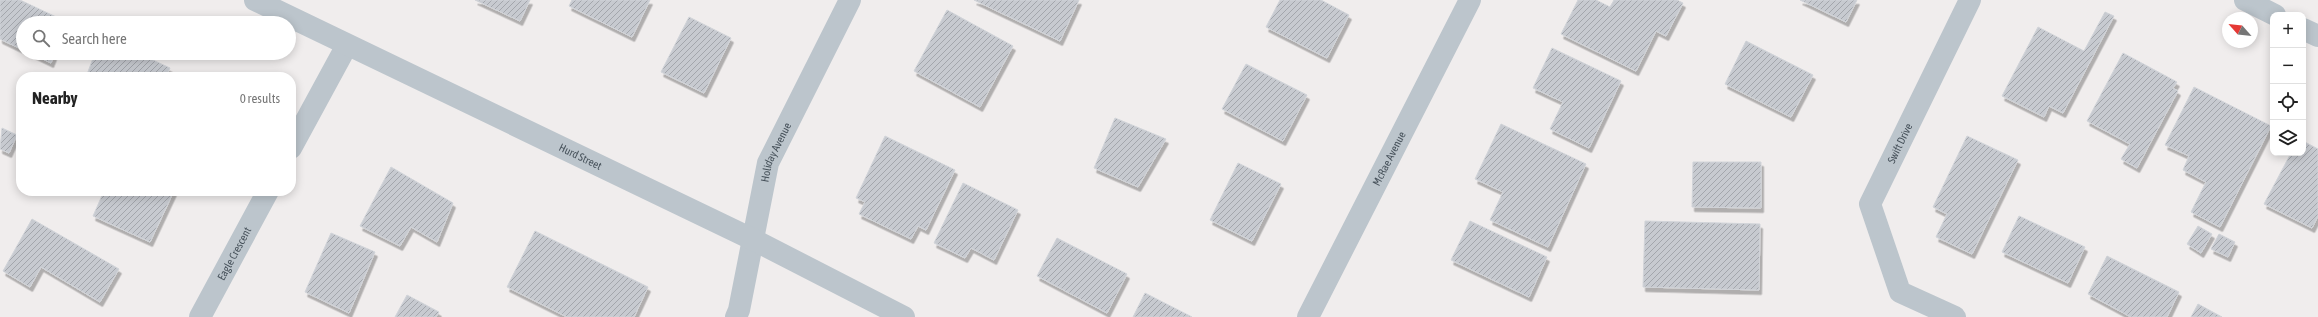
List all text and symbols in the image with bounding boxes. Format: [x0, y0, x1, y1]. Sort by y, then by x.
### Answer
north arrow [2222, 12, 2258, 48]
map controls [2270, 12, 2306, 156]
button: + [2270, 12, 2306, 48]
search box [16, 16, 296, 60]
icon: search [30, 27, 52, 49]
text: Search here [62, 30, 127, 47]
button: − [2270, 48, 2306, 84]
button: locate [2270, 84, 2306, 120]
text: Nearby [32, 88, 78, 108]
text: 0 results [240, 91, 280, 106]
button: layers [2270, 120, 2306, 156]
street label: Holiday Avenue [758, 121, 793, 183]
street label: Swift Drive [1885, 121, 1915, 165]
street label: McRae Avenue [1370, 129, 1408, 188]
street label: Hurd Street [557, 141, 604, 172]
street label: Eagle Crescent [215, 225, 253, 282]

